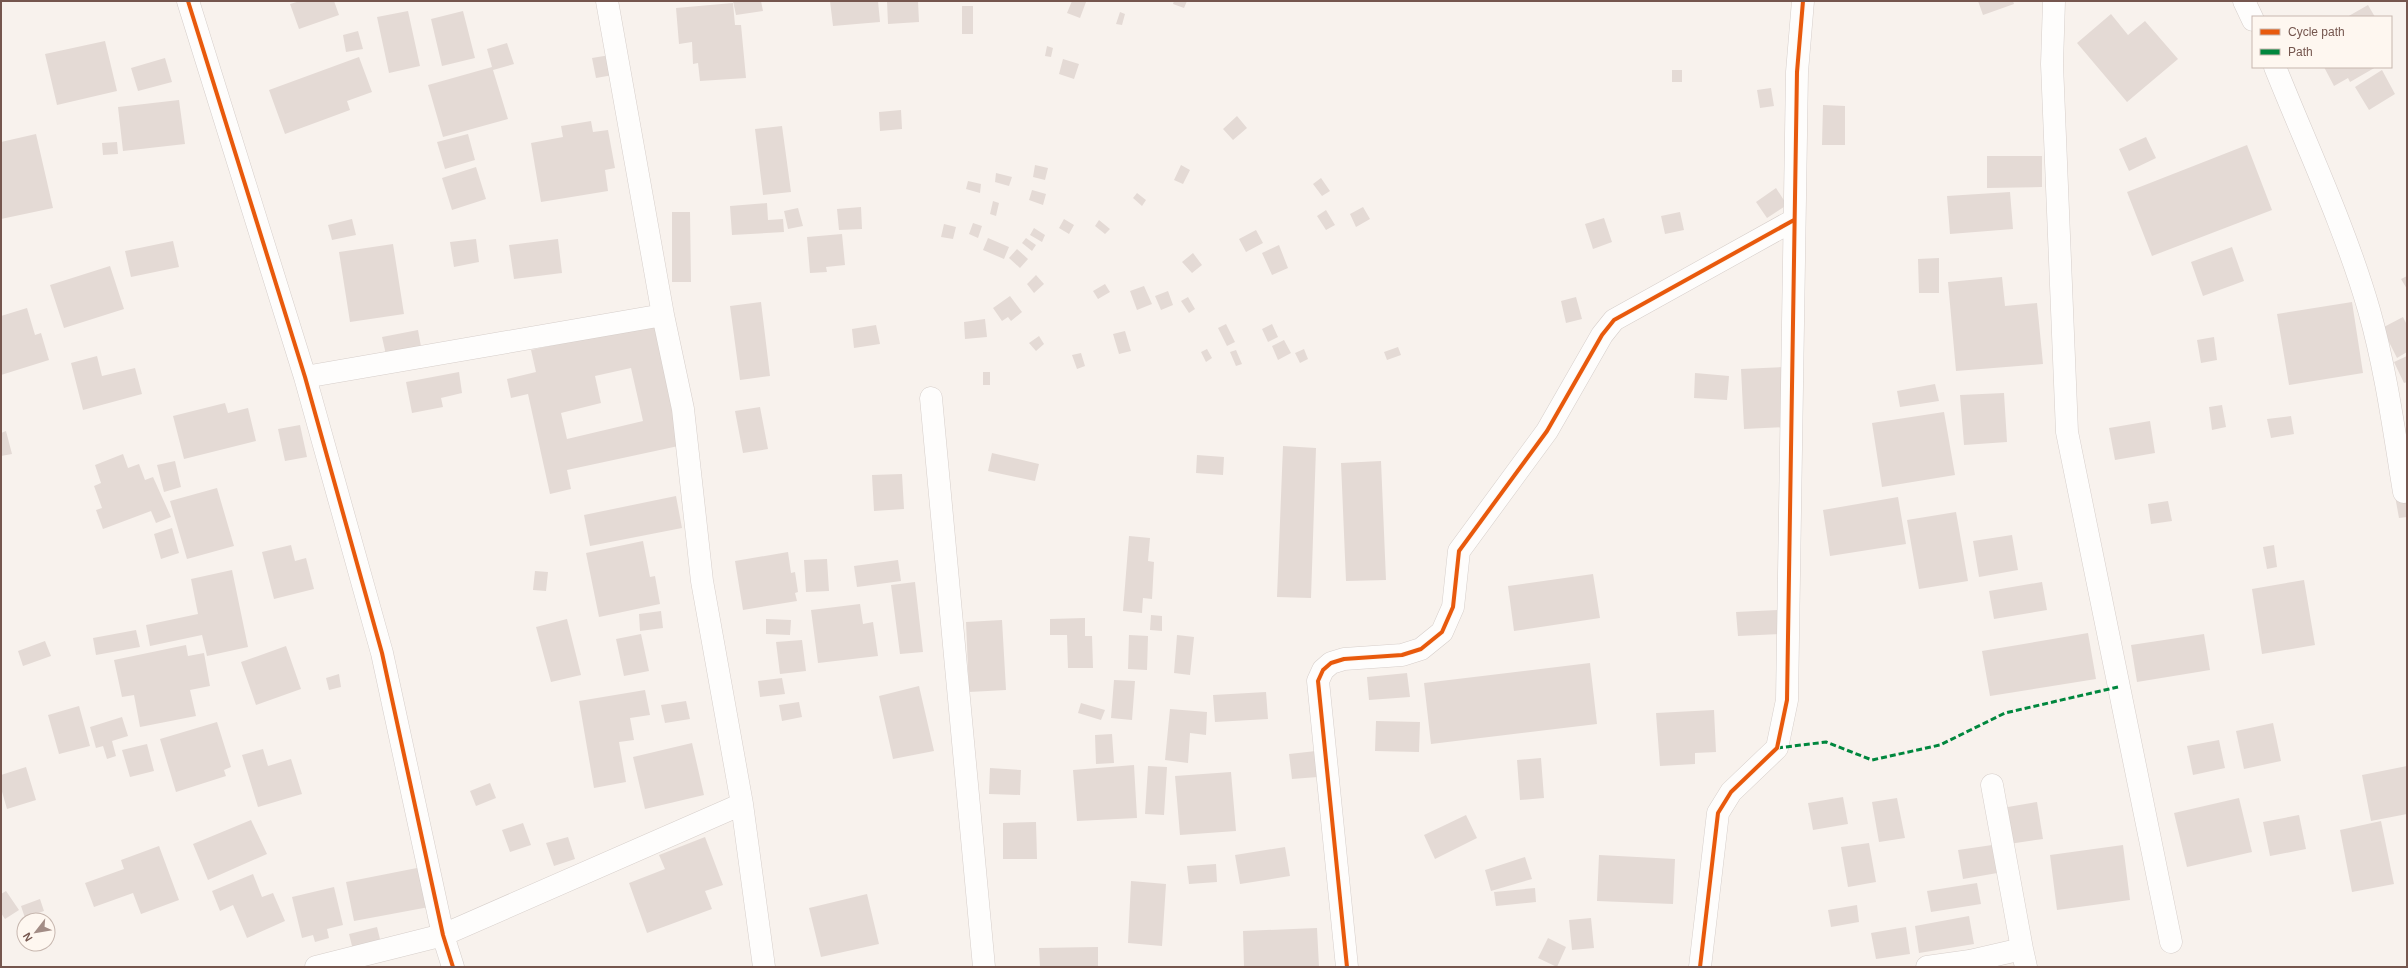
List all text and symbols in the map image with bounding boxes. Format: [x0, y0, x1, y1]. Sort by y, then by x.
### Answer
legend [2252, 16, 2392, 68]
text: Cycle path [2288, 25, 2345, 39]
text: Path [2288, 45, 2313, 59]
north arrow [16, 912, 56, 952]
text: N [20, 931, 35, 944]

